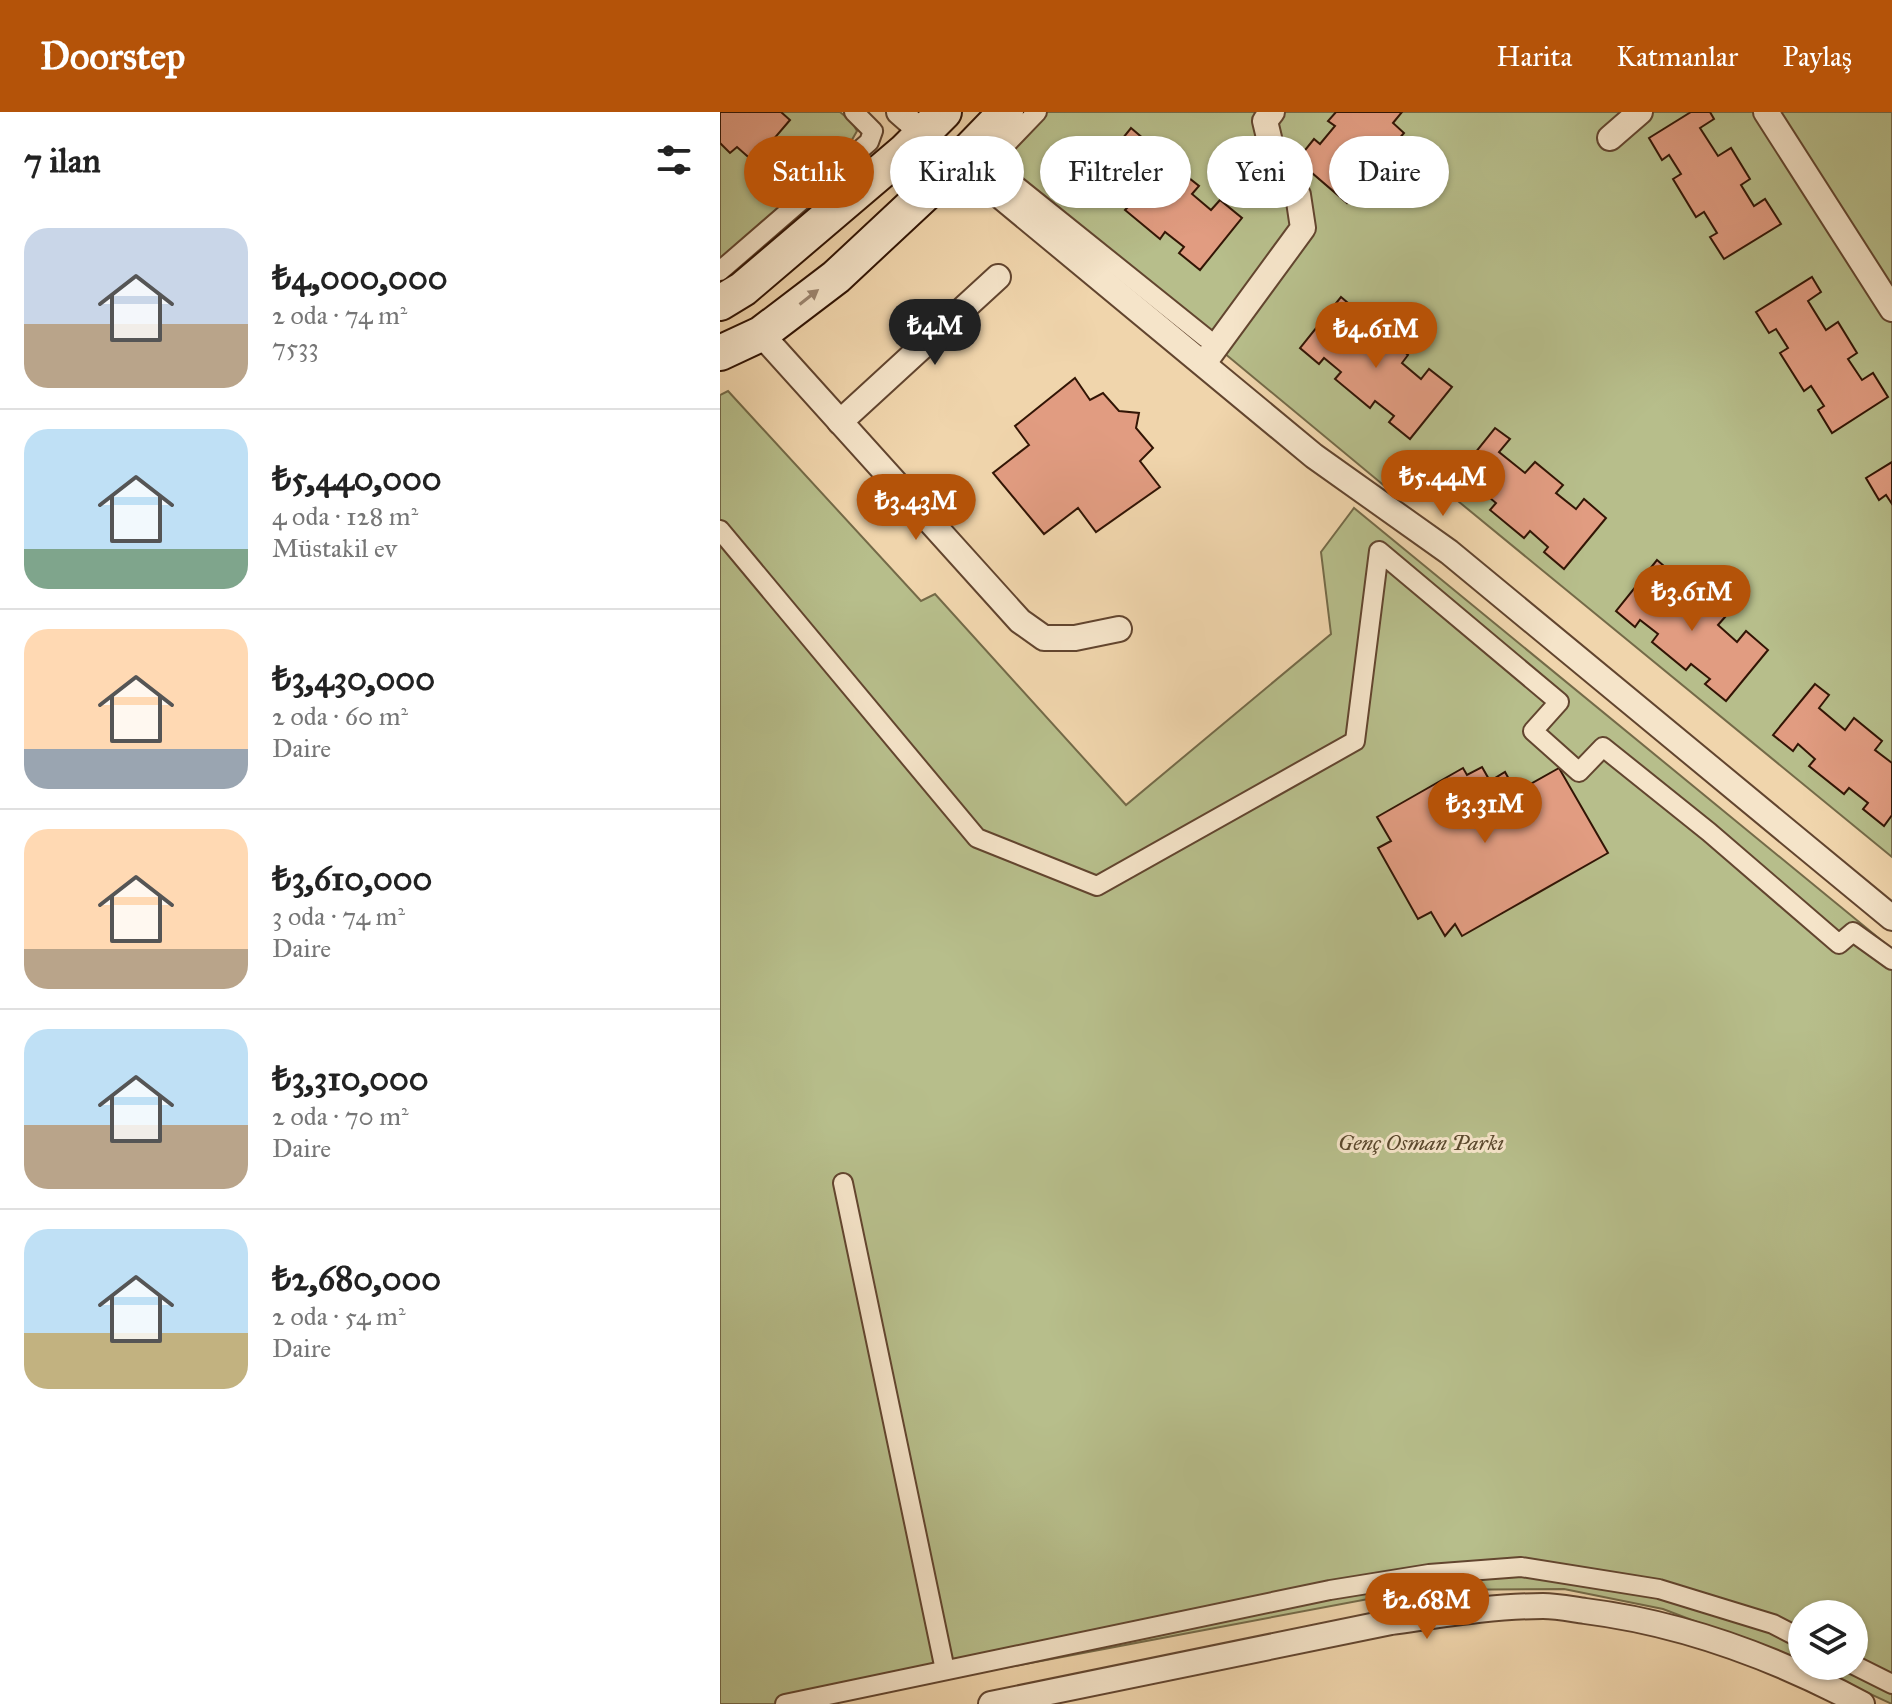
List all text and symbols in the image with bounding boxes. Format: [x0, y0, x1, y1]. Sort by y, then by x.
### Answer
text: Doorstep [40, 33, 185, 79]
text: Harita [1496, 39, 1572, 74]
text: Katmanlar [1616, 39, 1738, 74]
text: Paylaş [1782, 39, 1852, 74]
chip: Satılık [744, 136, 874, 208]
chip: Kiralık [890, 136, 1024, 208]
chip: Filtreler [1040, 136, 1191, 208]
chip: Yeni [1207, 136, 1313, 208]
chip: Daire [1329, 136, 1449, 208]
icon: filters [652, 138, 696, 182]
text: 7 ilan [24, 140, 101, 181]
text: ₺4,000,000 [272, 257, 447, 298]
icon: home [88, 260, 184, 356]
one-way arrow [799, 290, 819, 306]
text: 2 oda · 74 m² [272, 299, 407, 331]
pin: ₺4M [896, 299, 974, 367]
pin: ₺4.61M [1311, 302, 1441, 370]
text: ₺4M [907, 309, 963, 341]
text: ₺4.61M [1333, 312, 1419, 344]
text: 7533 [272, 331, 319, 363]
pin: ₺5.44M [1378, 450, 1508, 518]
text: ₺5,440,000 [272, 458, 442, 499]
text: ₺5.44M [1399, 460, 1487, 492]
icon: home [88, 461, 184, 557]
pin: ₺3.43M [851, 474, 981, 542]
text: ₺3.43M [875, 484, 957, 516]
text: 4 oda · 128 m² [272, 500, 418, 532]
text: Müstakil ev [272, 532, 397, 564]
pin: ₺3.61M [1627, 565, 1757, 633]
text: ₺3.61M [1652, 575, 1732, 607]
text: ₺3,430,000 [272, 658, 435, 699]
icon: home [88, 661, 184, 757]
text: 2 oda · 60 m² [272, 700, 408, 732]
text: Daire [272, 732, 331, 764]
pin: ₺3.31M [1420, 777, 1550, 845]
text: ₺3.31M [1446, 787, 1524, 819]
text: ₺3,610,000 [272, 858, 432, 899]
icon: home [88, 861, 184, 957]
text: 3 oda · 74 m² [272, 900, 405, 932]
text: Daire [272, 932, 331, 964]
text: ₺3,310,000 [272, 1058, 429, 1099]
icon: home [88, 1061, 184, 1157]
text: 2 oda · 70 m² [272, 1100, 409, 1132]
park label: Genç Osman Parkı [1338, 1129, 1504, 1156]
text: Daire [272, 1132, 331, 1164]
text: ₺2,680,000 [272, 1258, 441, 1299]
icon: home [88, 1261, 184, 1357]
text: 2 oda · 54 m² [272, 1300, 406, 1332]
text: Daire [272, 1332, 331, 1364]
pin: ₺2.68M [1362, 1573, 1492, 1641]
text: ₺2.68M [1383, 1583, 1471, 1615]
map controls [1788, 1600, 1868, 1680]
button: layers [1788, 1600, 1868, 1680]

